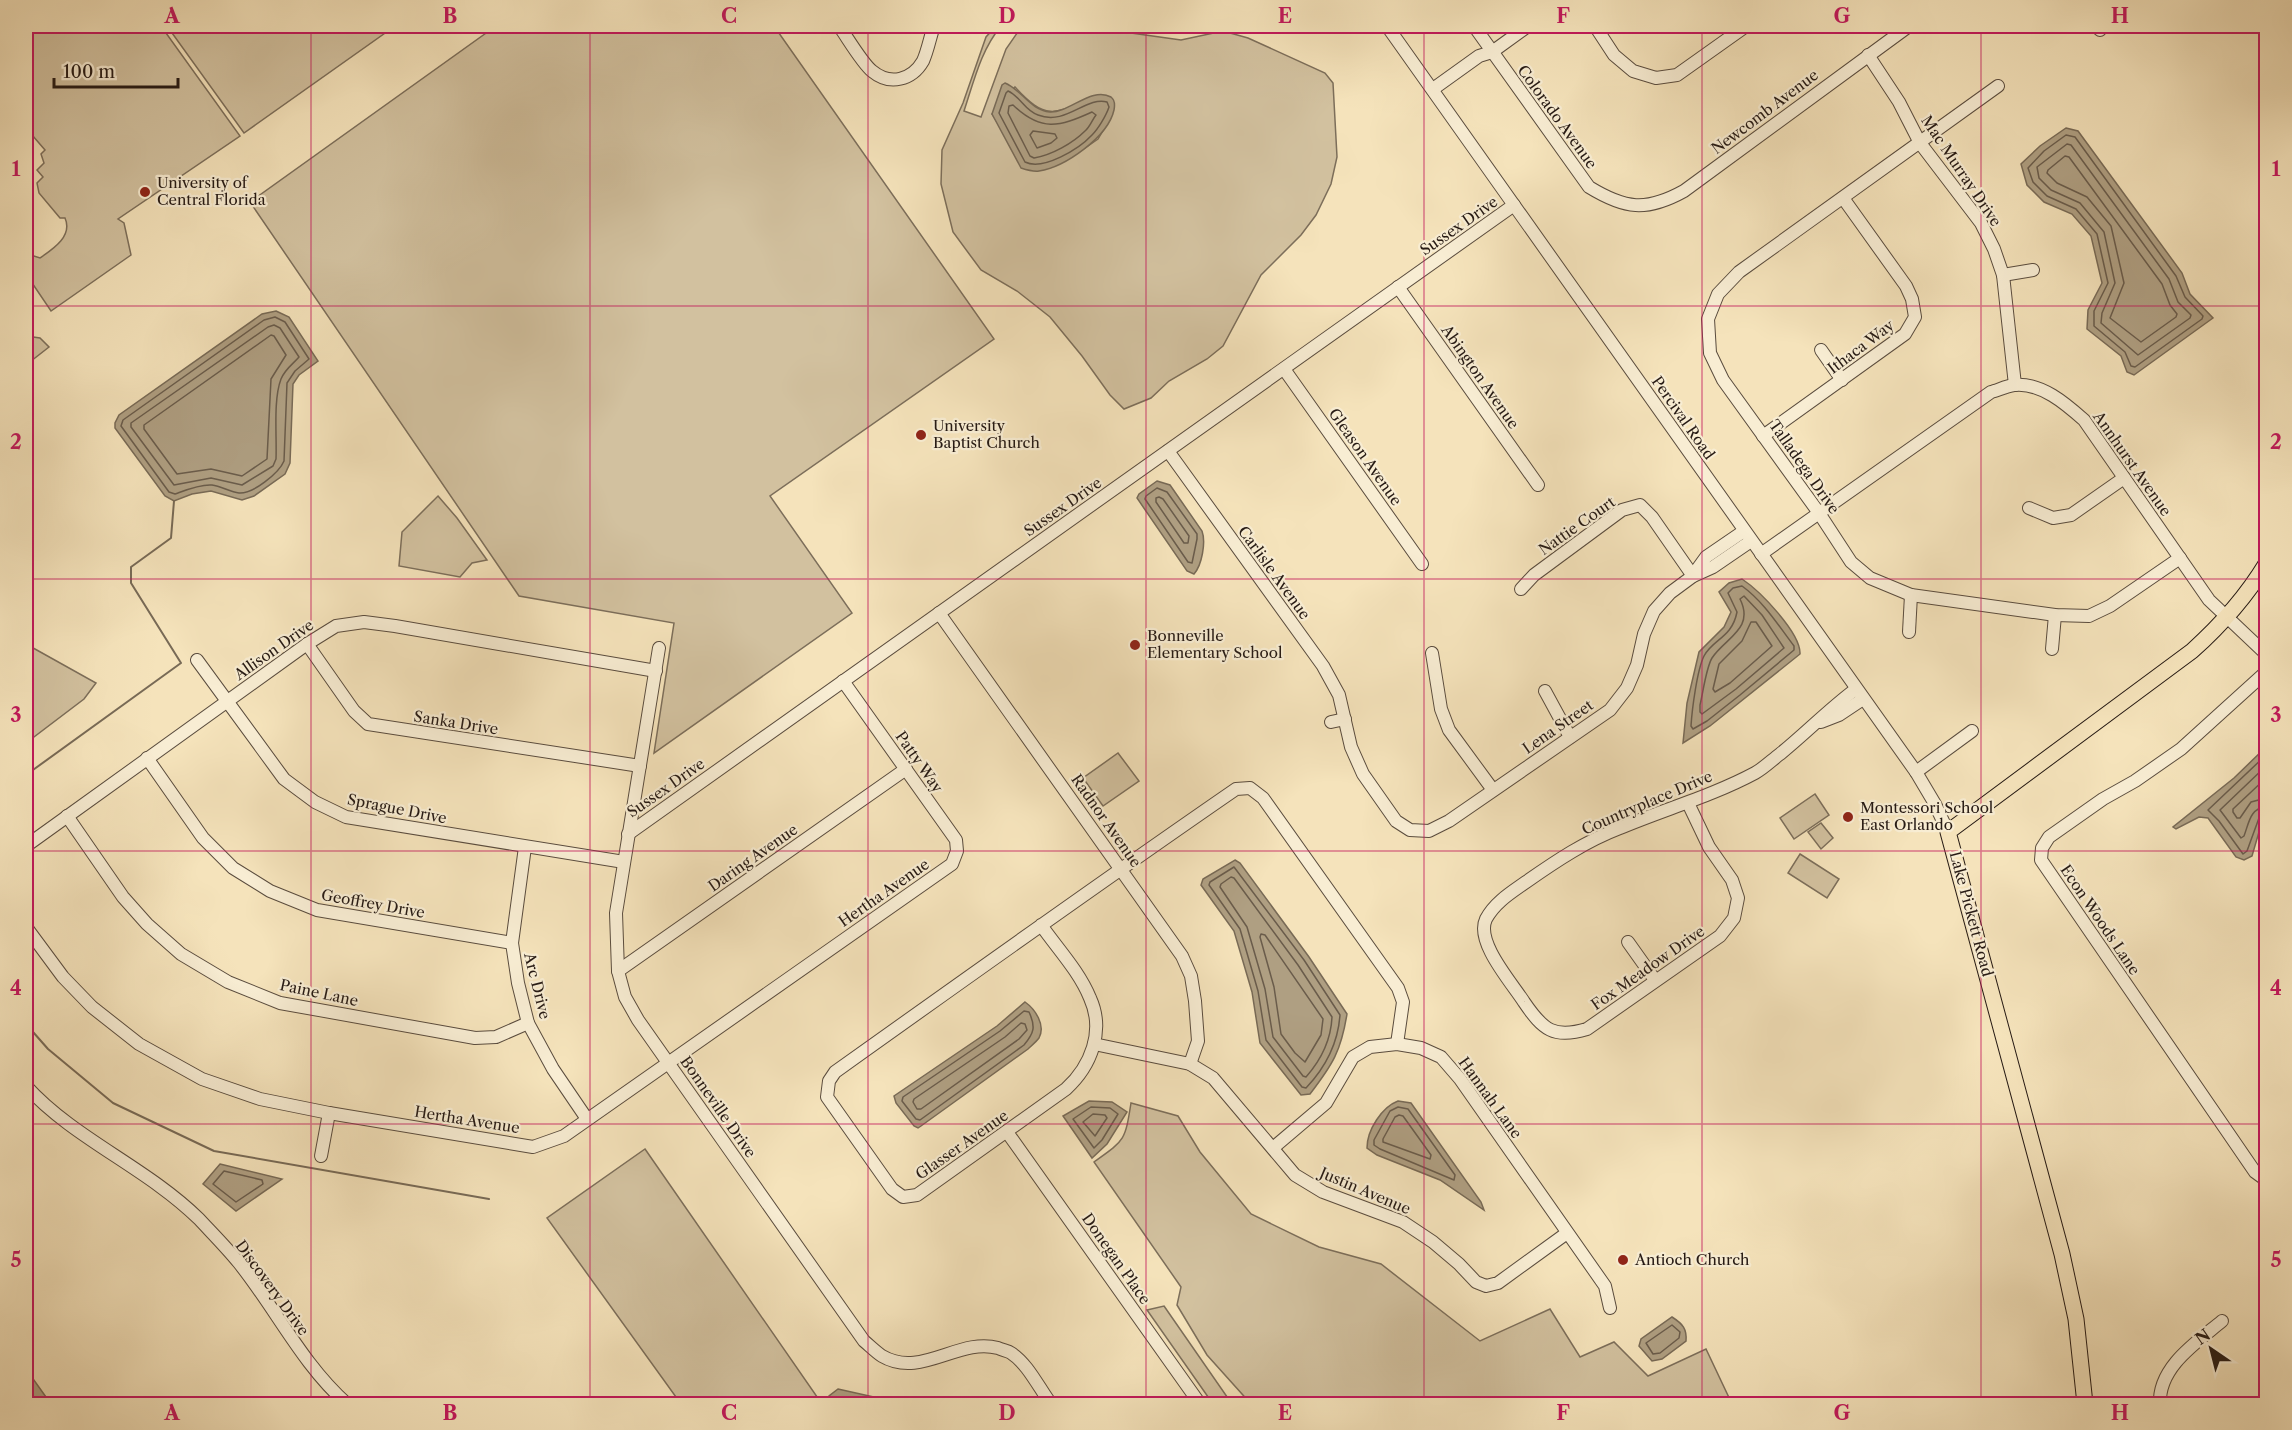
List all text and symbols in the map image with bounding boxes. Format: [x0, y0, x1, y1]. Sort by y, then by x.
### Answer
text: A [163, 4, 180, 28]
text: B [443, 4, 458, 28]
text: C [721, 4, 737, 28]
text: D [998, 4, 1016, 28]
text: E [1278, 4, 1292, 28]
text: F [1556, 4, 1570, 28]
text: G [1834, 4, 1851, 28]
text: H [2111, 4, 2129, 28]
scale bar [54, 51, 178, 89]
text: 100 m [63, 61, 115, 83]
street label: Colorado Avenue [1513, 61, 1601, 172]
street label: Newcomb Avenue [1707, 65, 1822, 158]
street label: Mac Murray Drive [1917, 112, 2006, 230]
text: 1 [12, 157, 21, 181]
text: 1 [2272, 157, 2281, 181]
place label: University of Central Florida [157, 173, 266, 209]
marker: University of Central Florida [138, 185, 152, 199]
street label: Sussex Drive [1416, 192, 1501, 259]
street label: Ithaca Way [1824, 315, 1898, 378]
street label: Abington Avenue [1437, 320, 1523, 432]
street label: Percival Road [1648, 372, 1719, 463]
street label: Gleason Avenue [1325, 404, 1406, 509]
street label: Annhurst Avenue [2089, 407, 2176, 520]
place label: University Baptist Church [933, 416, 1040, 452]
street label: Talladega Drive [1765, 416, 1844, 517]
marker: University Baptist Church [914, 428, 928, 442]
text: 2 [10, 430, 22, 454]
text: 2 [2270, 430, 2282, 454]
street label: Sussex Drive [1020, 473, 1105, 540]
street label: Nattie Court [1535, 492, 1619, 559]
street label: Carlisle Avenue [1234, 522, 1315, 623]
street label: Allison Drive [229, 615, 317, 685]
place label: Bonneville Elementary School [1147, 626, 1283, 662]
marker: Bonneville Elementary School [1128, 638, 1142, 652]
street label: Lena Street [1519, 695, 1597, 758]
text: 3 [10, 703, 22, 727]
text: 3 [2270, 703, 2282, 727]
street label: Sanka Drive [412, 706, 500, 739]
street label: Patty Way [891, 727, 948, 797]
street label: Sussex Drive [623, 754, 708, 821]
street label: Countryplace Drive [1579, 766, 1715, 839]
street label: Radnor Avenue [1067, 770, 1146, 871]
street label: Sprague Drive [346, 790, 448, 827]
place label: Montessori School East Orlando [1860, 798, 1994, 834]
marker: Montessori School East Orlando [1841, 810, 1855, 824]
street label: Daring Avenue [704, 820, 801, 895]
street label: Lake Pickett Road [1946, 849, 1997, 979]
street label: Hertha Avenue [835, 854, 933, 931]
street label: Econ Woods Lane [2056, 861, 2144, 978]
street label: Geoffrey Drive [320, 885, 426, 922]
street label: Fox Meadow Drive [1587, 921, 1708, 1014]
street label: Arc Drive [520, 950, 555, 1021]
street label: Paine Lane [278, 975, 360, 1010]
text: 4 [10, 976, 22, 1000]
text: 4 [2270, 976, 2282, 1000]
street label: Bonneville Drive [676, 1052, 760, 1161]
street label: Hannah Lane [1454, 1053, 1526, 1142]
street label: Hertha Avenue [413, 1102, 521, 1137]
street label: Glasser Avenue [912, 1106, 1012, 1184]
street label: Justin Avenue [1315, 1162, 1413, 1218]
street label: Donegan Place [1078, 1209, 1155, 1308]
street label: Discovery Drive [231, 1236, 313, 1339]
text: 5 [10, 1248, 22, 1272]
text: 5 [2270, 1248, 2282, 1272]
place label: Antioch Church [1634, 1250, 1750, 1269]
marker: Antioch Church [1616, 1253, 1630, 1267]
north arrow [2181, 1319, 2241, 1379]
text: N [2191, 1324, 2214, 1349]
text: A [163, 1401, 180, 1425]
text: B [443, 1401, 458, 1425]
text: C [721, 1401, 737, 1425]
text: D [998, 1401, 1016, 1425]
text: E [1278, 1401, 1292, 1425]
text: F [1556, 1401, 1570, 1425]
text: G [1834, 1401, 1851, 1425]
text: H [2111, 1401, 2129, 1425]

